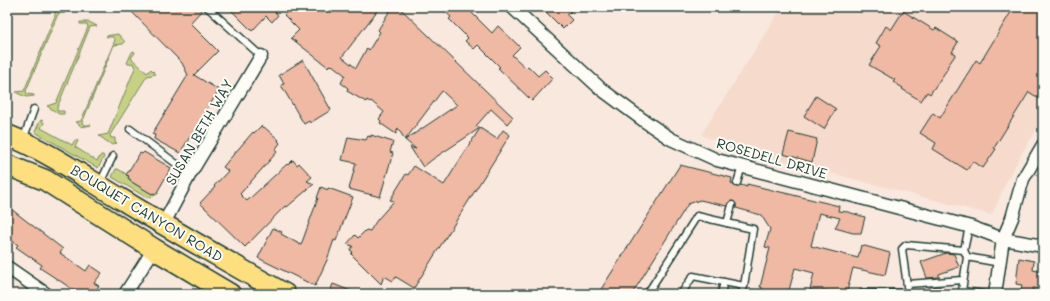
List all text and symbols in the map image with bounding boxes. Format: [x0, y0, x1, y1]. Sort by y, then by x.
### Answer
street label: SUSAN BETH WAY [161, 75, 237, 189]
street label: ROSEDELL DRIVE [714, 133, 830, 183]
street label: BOUQUET CANYON ROAD [67, 160, 227, 266]

